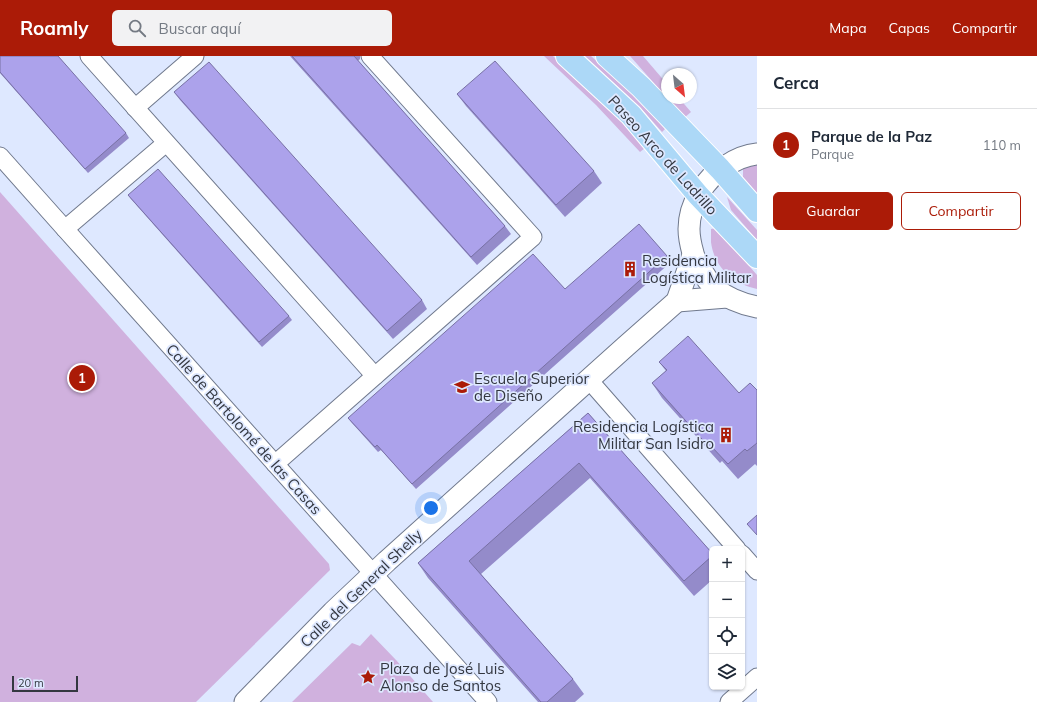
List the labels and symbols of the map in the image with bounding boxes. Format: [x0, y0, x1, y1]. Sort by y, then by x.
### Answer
north arrow [661, 68, 697, 104]
street label: Paseo Arco de Ladrillo [604, 91, 722, 219]
place label: Residencia Logística Militar [642, 251, 752, 287]
building icon: Residencia Logística Militar [621, 260, 639, 278]
street label: Calle de Bartolomé de las Casas [162, 340, 326, 518]
pin: 1 [69, 363, 95, 393]
place label: Escuela Superior de Diseño [474, 369, 590, 405]
school or university icon: Escuela Superior de Diseño [453, 378, 471, 396]
place label: Residencia Logística Militar San Isidro [573, 417, 714, 453]
building icon: Residencia Logística Militar San Isidro [717, 426, 735, 444]
your location [421, 498, 441, 518]
street label: Calle del General Shelly [296, 525, 426, 651]
place label: Plaza de José Luis Alonso de Santos [380, 659, 505, 695]
place icon: Plaza de José Luis Alonso de Santos [359, 668, 377, 686]
scale bar [12, 674, 78, 693]

